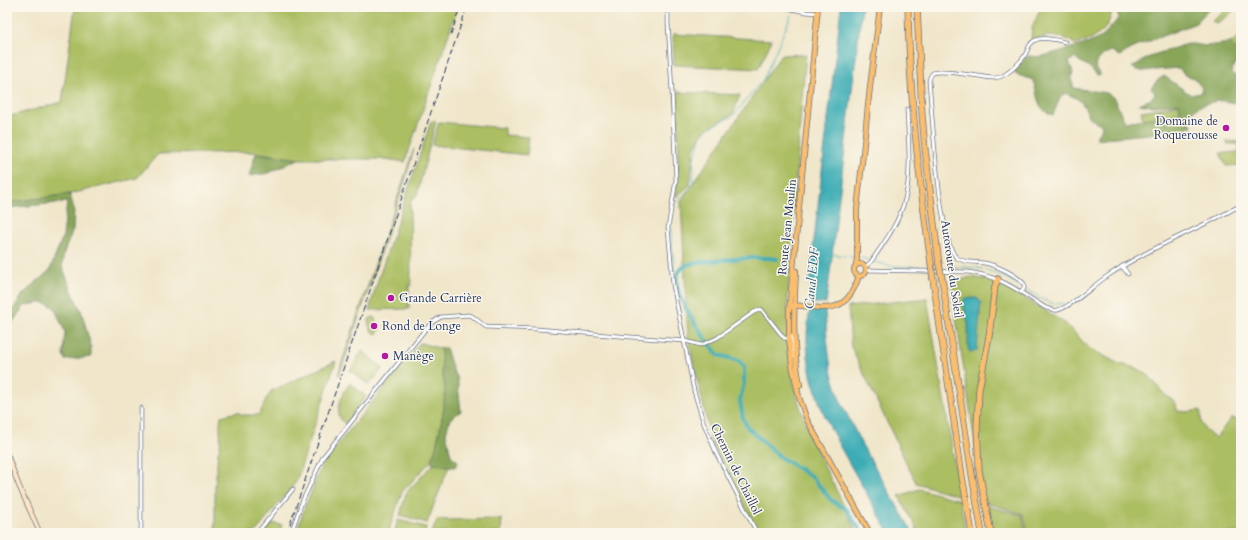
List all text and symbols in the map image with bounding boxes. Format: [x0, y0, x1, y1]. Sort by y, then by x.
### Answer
place label: Domaine de Roquerousse [1154, 113, 1218, 143]
marker: Domaine de Roquerousse [1221, 123, 1231, 133]
street label: Route Jean Moulin [774, 178, 800, 276]
street label: Autoroute du Soleil [937, 219, 967, 319]
water label: Canal EDF [800, 246, 824, 310]
place label: Grande Carrière [399, 290, 482, 306]
marker: Grande Carrière [386, 293, 396, 303]
place label: Rond de Longe [382, 318, 461, 334]
marker: Rond de Longe [369, 321, 379, 331]
place label: Manège [393, 348, 434, 364]
marker: Manège [380, 351, 390, 361]
street label: Chemin de Chaillol [707, 421, 765, 517]

